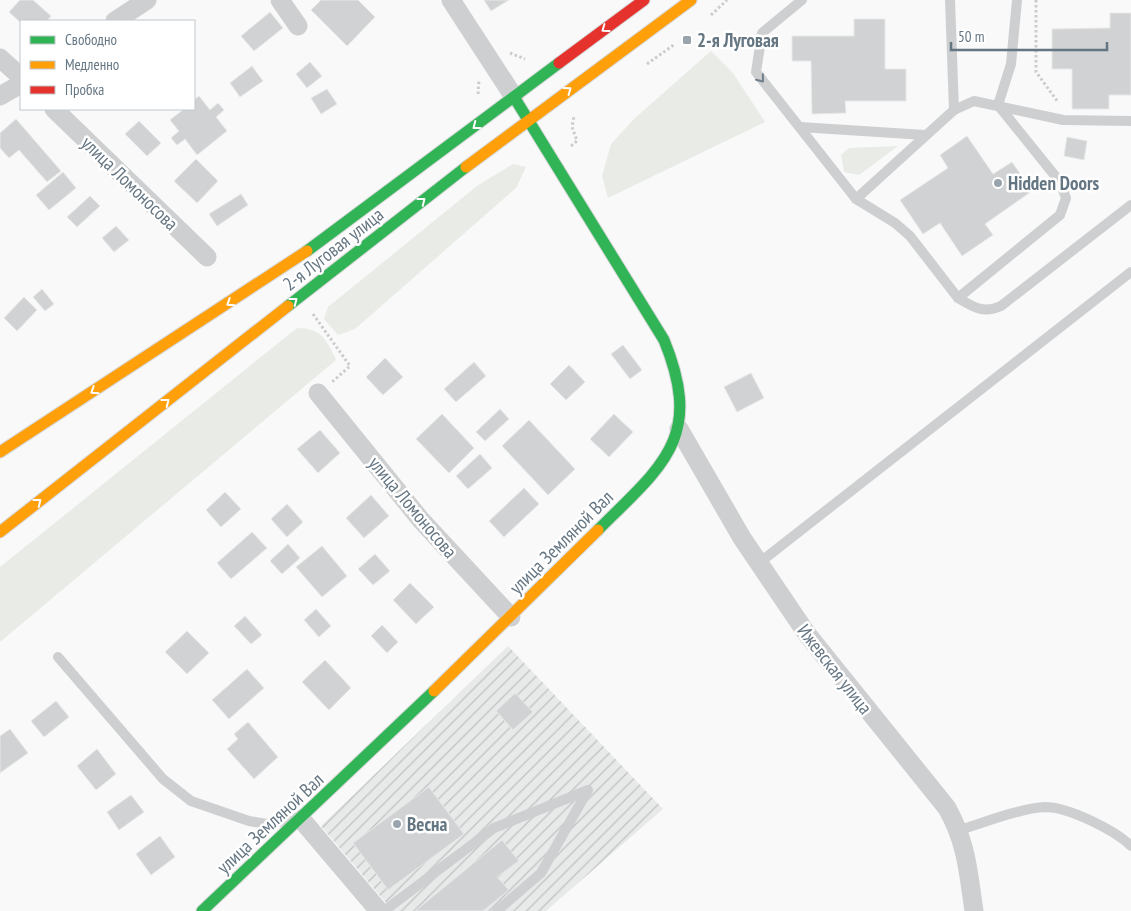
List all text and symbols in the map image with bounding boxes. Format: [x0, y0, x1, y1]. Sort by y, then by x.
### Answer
legend [20, 20, 195, 110]
scale bar [951, 20, 1107, 52]
one-way arrow [601, 23, 611, 32]
text: 50 m [958, 27, 984, 46]
place label: 2-я Луговая [697, 28, 779, 52]
text: Свободно [65, 30, 117, 49]
marker: 2-я Луговая [681, 34, 693, 46]
text: Медленно [65, 55, 119, 74]
one-way arrow [756, 73, 764, 82]
text: Пробка [65, 80, 104, 99]
one-way arrow [562, 87, 572, 96]
one-way arrow [472, 121, 481, 130]
street label: улица Ломоносова [77, 131, 183, 235]
place label: Hidden Doors [1008, 171, 1100, 195]
marker: Hidden Doors [992, 177, 1004, 189]
one-way arrow [416, 199, 425, 207]
street label: 2-я Луговая улица [278, 202, 388, 296]
one-way arrow [226, 296, 235, 306]
one-way arrow [288, 299, 297, 307]
one-way arrow [90, 385, 99, 394]
one-way arrow [160, 399, 169, 407]
street label: улица Ломоносова [364, 451, 462, 563]
street label: улица Земляной Вал [504, 485, 618, 599]
one-way arrow [33, 498, 42, 507]
street label: Ижевская улица [792, 619, 878, 719]
street label: улица Земляной Вал [212, 767, 328, 879]
place label: Весна [407, 812, 448, 836]
marker: Весна [391, 818, 403, 830]

